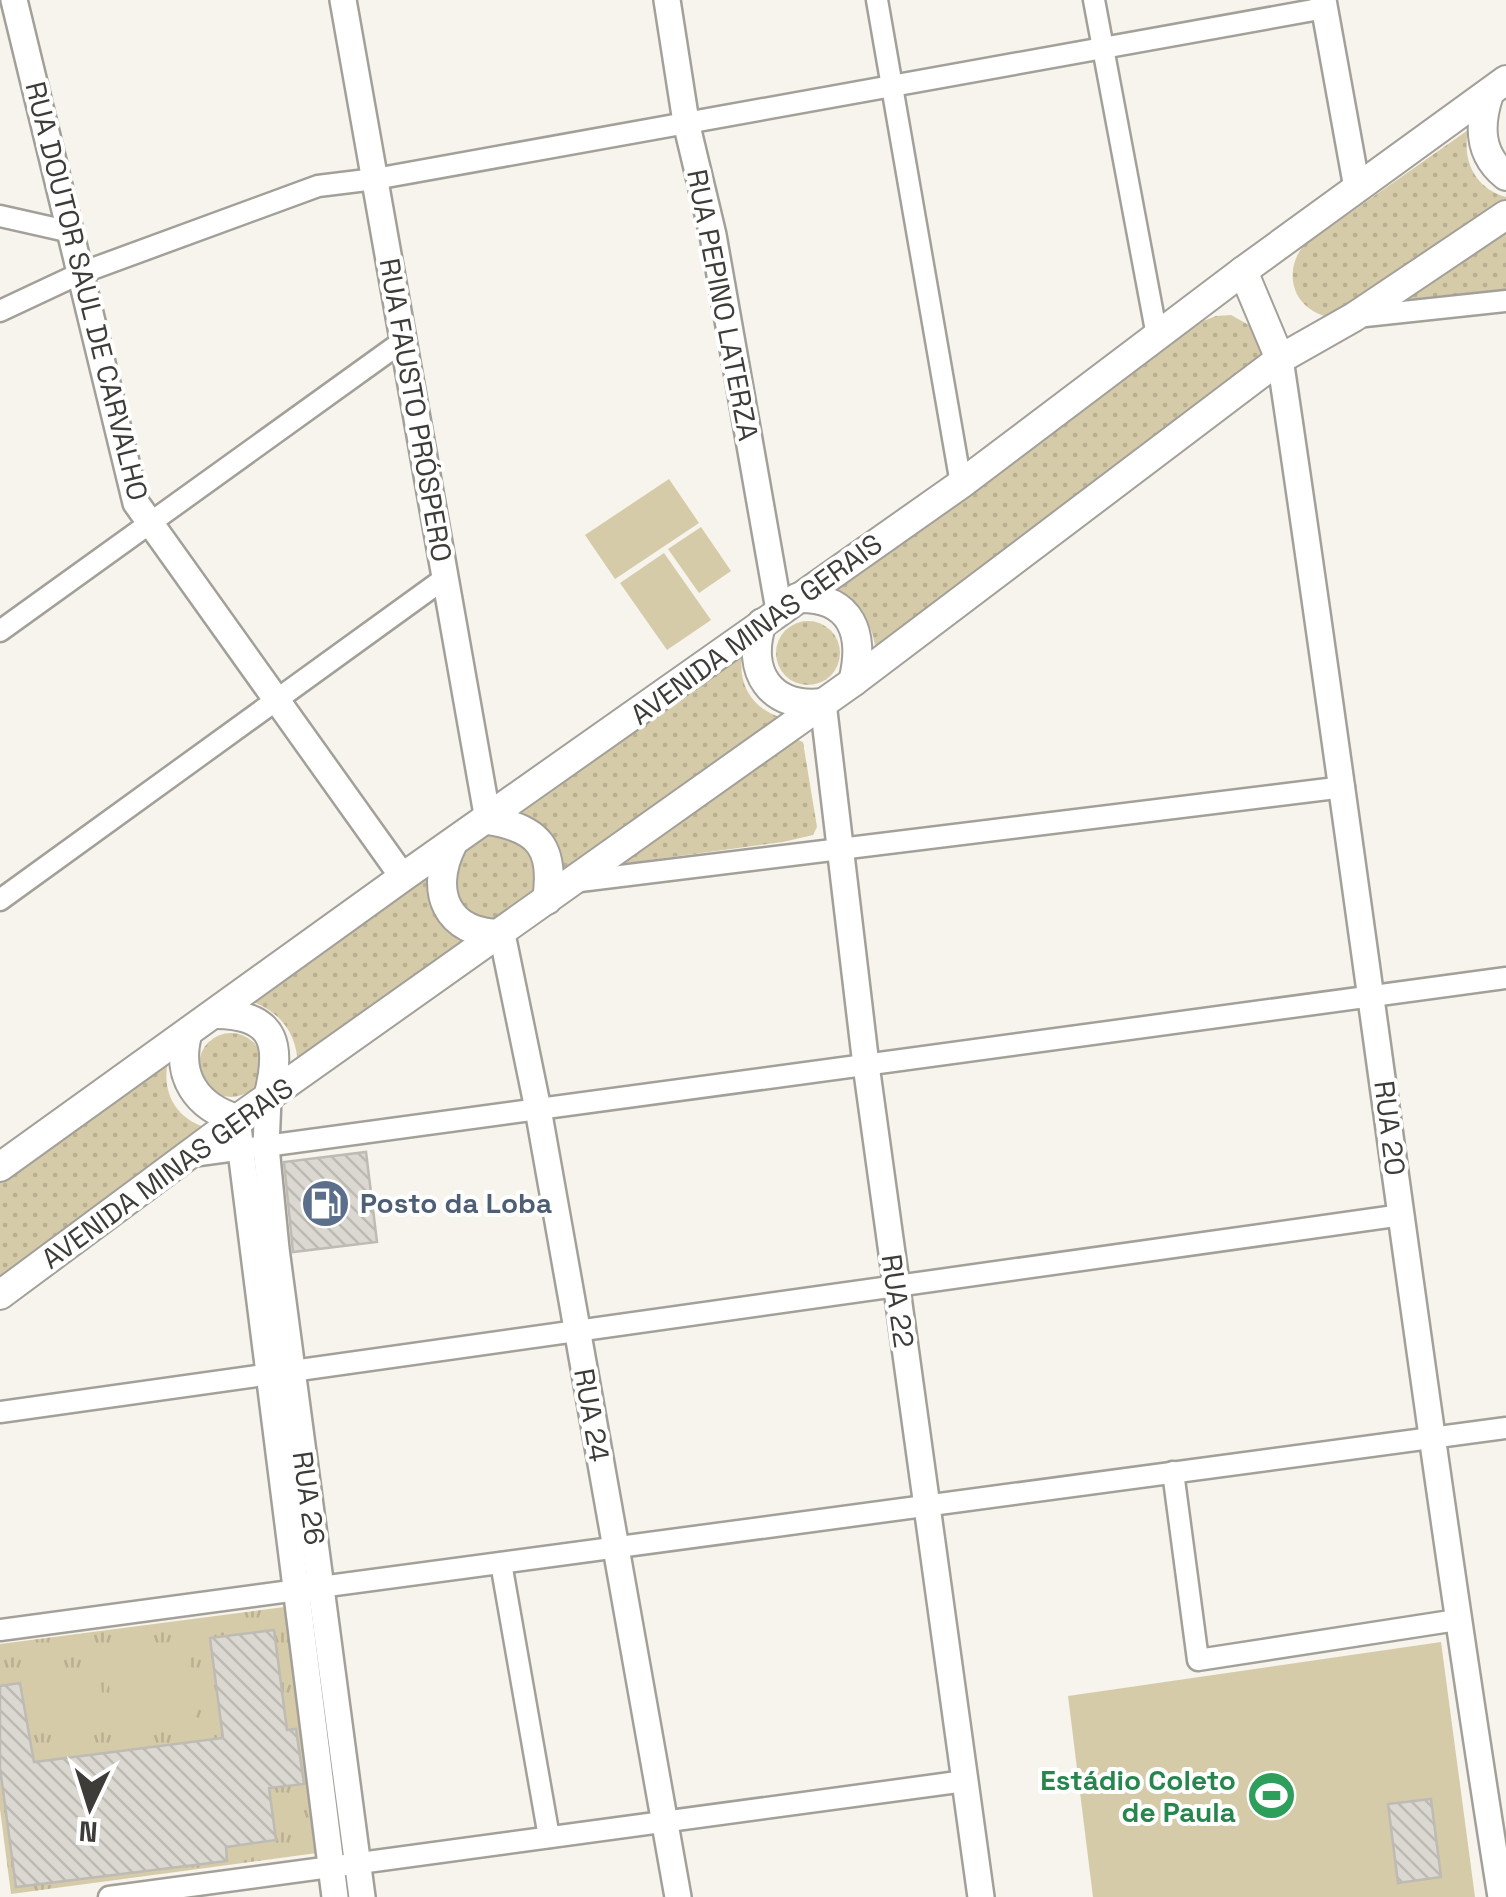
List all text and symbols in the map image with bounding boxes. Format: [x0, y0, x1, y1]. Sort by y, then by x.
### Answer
street label: RUA DOUTOR SAUL DE CARVALHO [17, 78, 157, 504]
street label: RUA PEPINO LATERZA [679, 166, 767, 444]
street label: RUA FAUSTO PRÓSPERO [372, 255, 460, 565]
street label: AVENIDA MINAS GERAIS [623, 526, 889, 732]
street label: AVENIDA MINAS GERAIS [34, 1070, 300, 1276]
street label: RUA 20 [1366, 1079, 1414, 1177]
fuel station icon: Posto da Loba [299, 1177, 351, 1229]
place label: Posto da Loba [360, 1185, 552, 1221]
street label: RUA 22 [874, 1252, 922, 1350]
street label: RUA 24 [566, 1366, 618, 1464]
street label: RUA 26 [285, 1449, 333, 1547]
north arrow [40, 1757, 140, 1857]
place label: Estádio Coleto de Paula [1040, 1762, 1236, 1830]
sports icon: Estádio Coleto de Paula [1245, 1770, 1297, 1822]
text: N [78, 1813, 99, 1851]

